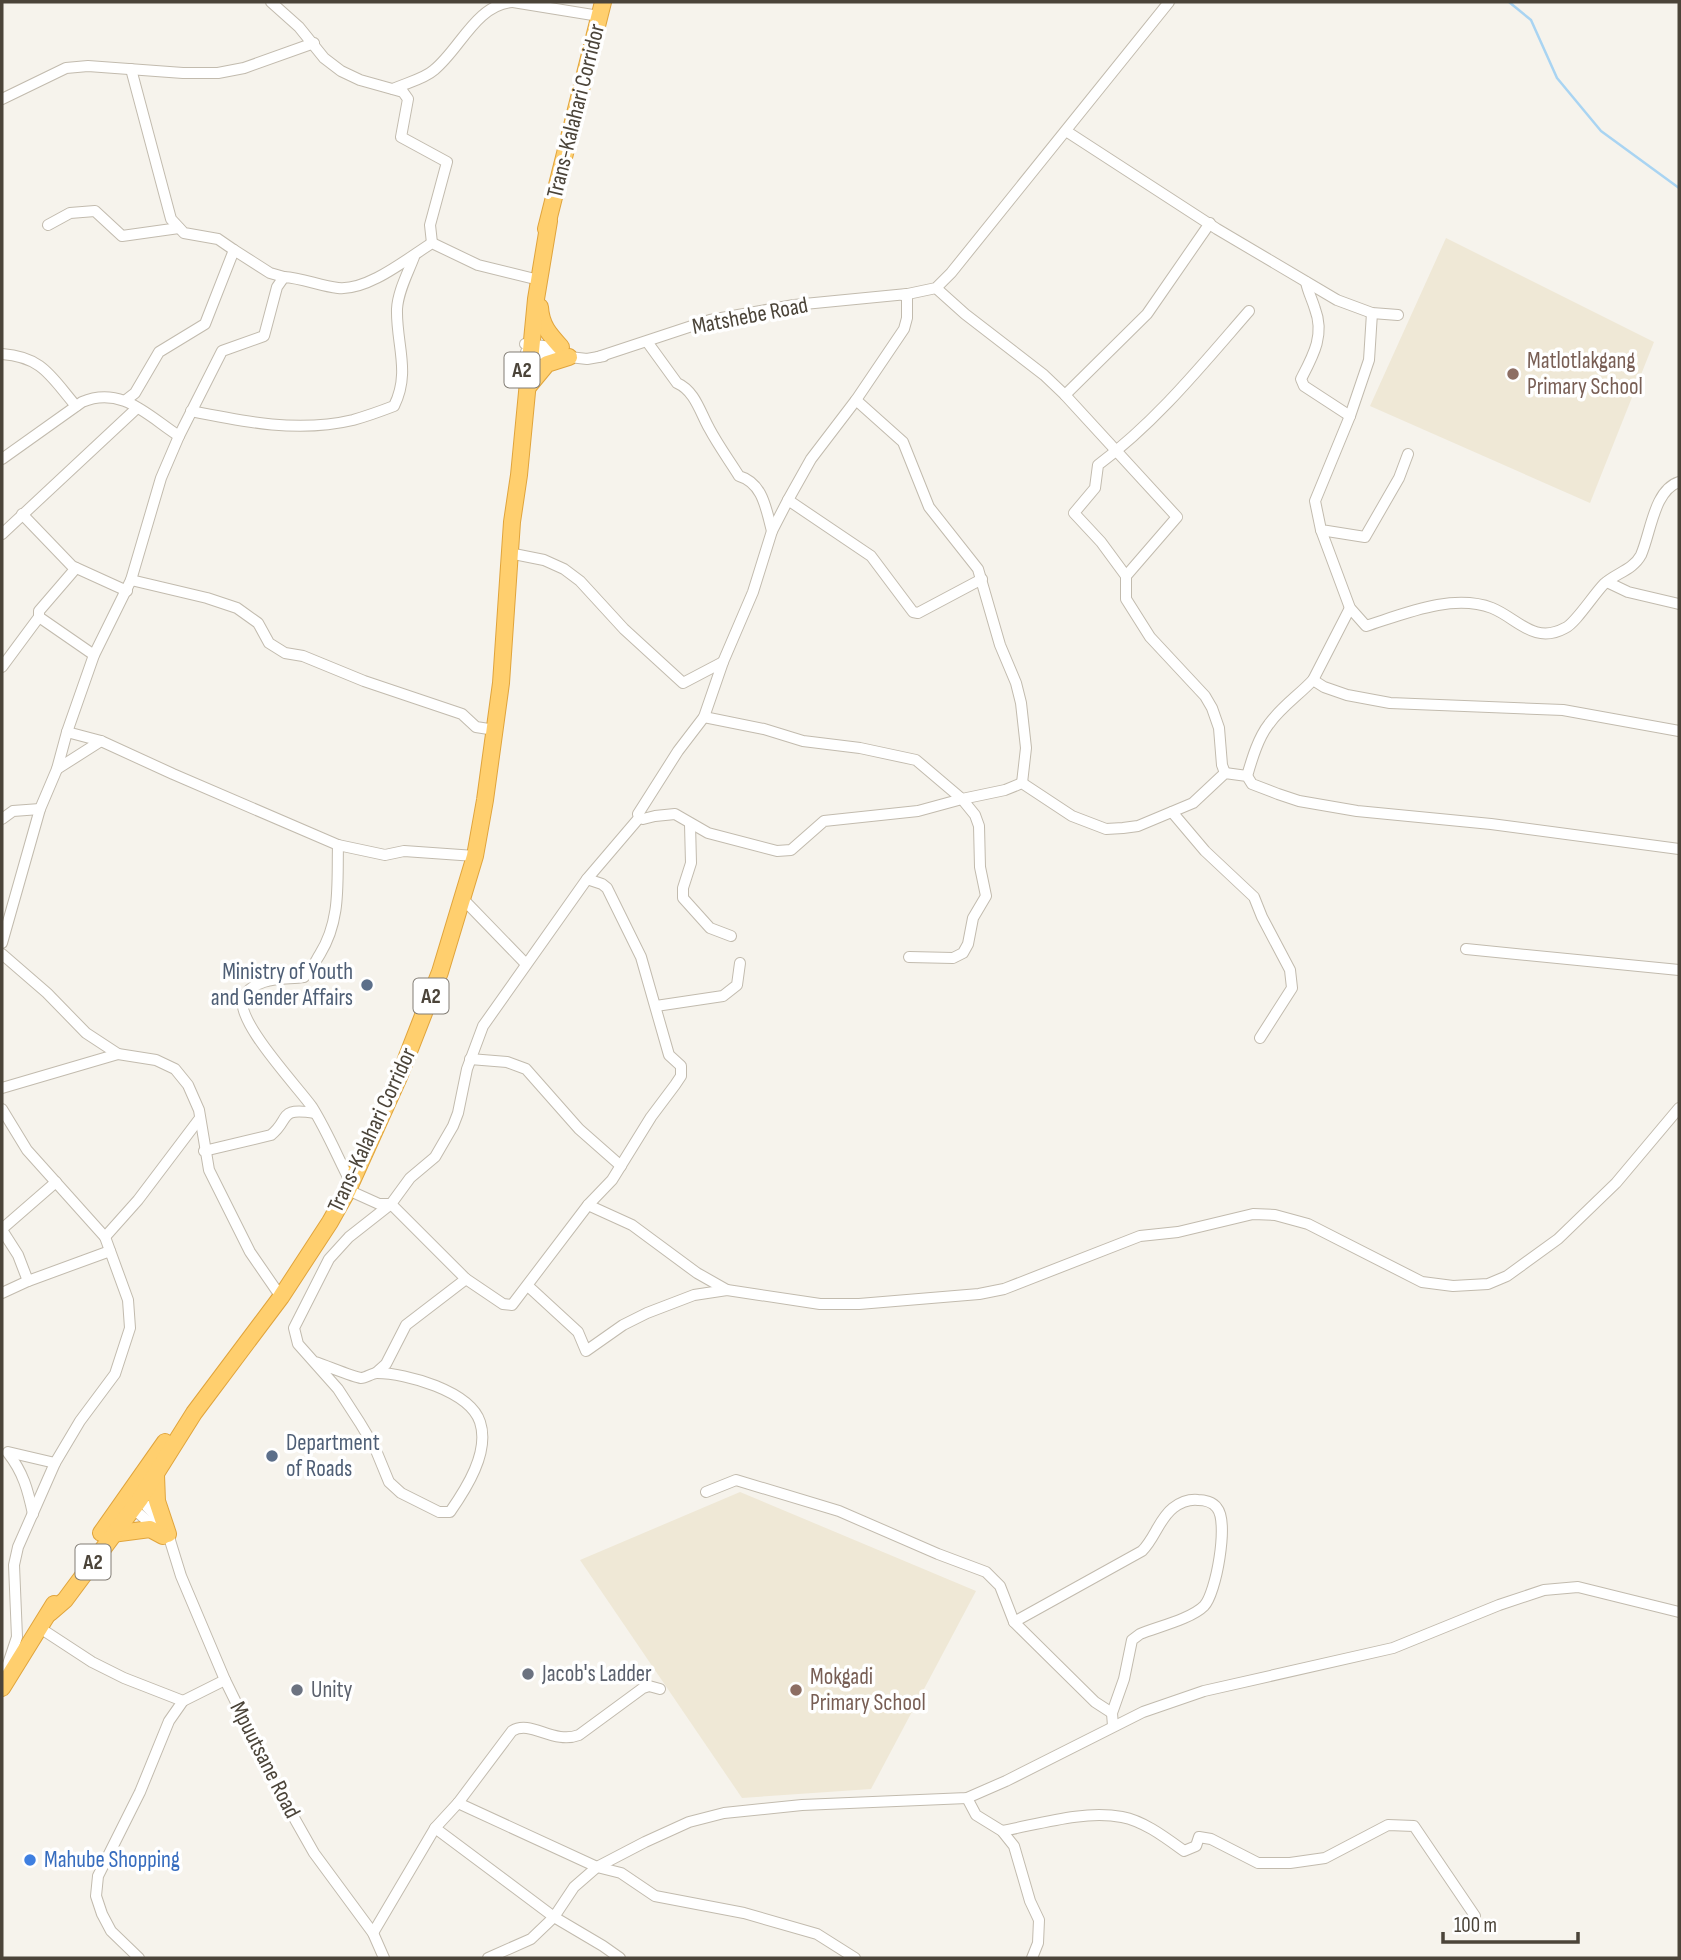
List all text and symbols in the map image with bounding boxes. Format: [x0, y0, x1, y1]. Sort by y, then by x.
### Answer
street label: Trans-Kalahari Corridor [541, 21, 611, 201]
street label: Matshebe Road [690, 291, 810, 341]
place label: Matlotlakgang Primary School [1527, 347, 1643, 401]
road number: A2 [504, 352, 540, 388]
marker: Matlotlakgang Primary School [1505, 366, 1521, 382]
place label: Ministry of Youth and Gender Affairs [211, 958, 353, 1012]
marker: Ministry of Youth and Gender Affairs [359, 977, 375, 993]
road number: A2 [414, 978, 448, 1014]
street label: Trans-Kalahari Corridor [322, 1043, 423, 1217]
place label: Department of Roads [286, 1429, 380, 1483]
marker: Department of Roads [264, 1448, 280, 1464]
road number: A2 [76, 1544, 110, 1580]
place label: Jacob's Ladder [541, 1660, 652, 1688]
place label: Mokgadi Primary School [810, 1663, 926, 1717]
marker: Jacob's Ladder [520, 1666, 536, 1682]
place label: Unity [311, 1676, 353, 1704]
marker: Unity [289, 1682, 305, 1698]
marker: Mokgadi Primary School [788, 1682, 804, 1698]
street label: Mpuutsane Road [224, 1697, 306, 1823]
place label: Mahube Shopping [44, 1846, 180, 1874]
marker: Mahube Shopping [22, 1852, 38, 1868]
scale bar [1443, 1900, 1578, 1944]
text: 100 m [1454, 1913, 1497, 1938]

